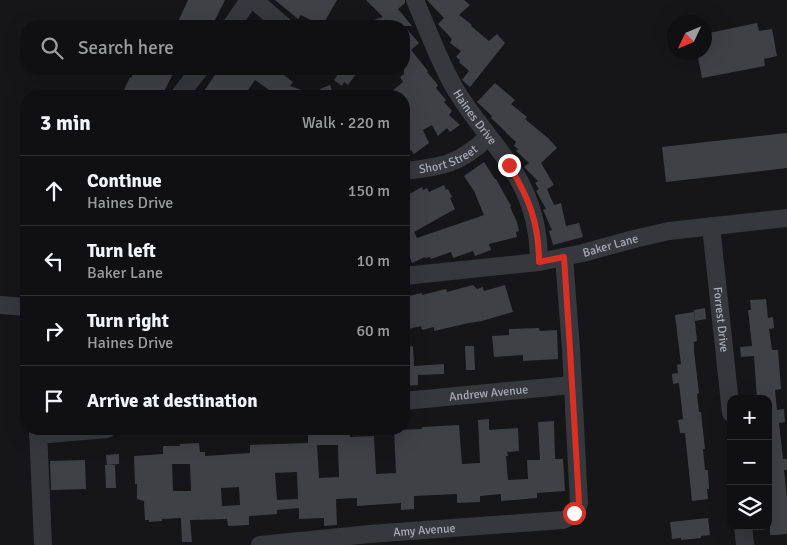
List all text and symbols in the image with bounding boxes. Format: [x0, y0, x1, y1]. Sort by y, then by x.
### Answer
north arrow [667, 15, 712, 60]
search box [20, 20, 410, 75]
icon: search [38, 34, 66, 62]
text: Search here [78, 36, 174, 60]
street label: Haines Drive [450, 87, 500, 148]
text: 3 min [40, 110, 91, 136]
text: Walk · 220 m [302, 113, 390, 133]
street label: Short Street [418, 142, 481, 177]
route end [498, 154, 521, 177]
text: Continue [87, 169, 162, 193]
icon: ahead [40, 177, 68, 205]
text: 150 m [348, 181, 390, 201]
text: Haines Drive [87, 193, 173, 213]
street label: Baker Lane [581, 231, 640, 260]
text: Turn left [87, 239, 156, 263]
icon: left [40, 247, 68, 275]
text: 10 m [356, 251, 390, 271]
text: Baker Lane [87, 263, 163, 283]
street label: Forrest Drive [710, 286, 732, 353]
text: Turn right [87, 309, 169, 333]
icon: right [40, 317, 68, 345]
text: 60 m [356, 321, 390, 341]
text: Haines Drive [87, 333, 173, 353]
street label: Andrew Avenue [448, 382, 529, 404]
icon: arrive [40, 387, 68, 415]
text: Arrive at destination [87, 389, 258, 413]
map controls [727, 395, 772, 530]
button: + [727, 395, 772, 440]
button: − [727, 440, 772, 485]
button: layers [727, 485, 772, 530]
route start [563, 502, 586, 525]
street label: Amy Avenue [393, 520, 456, 540]

